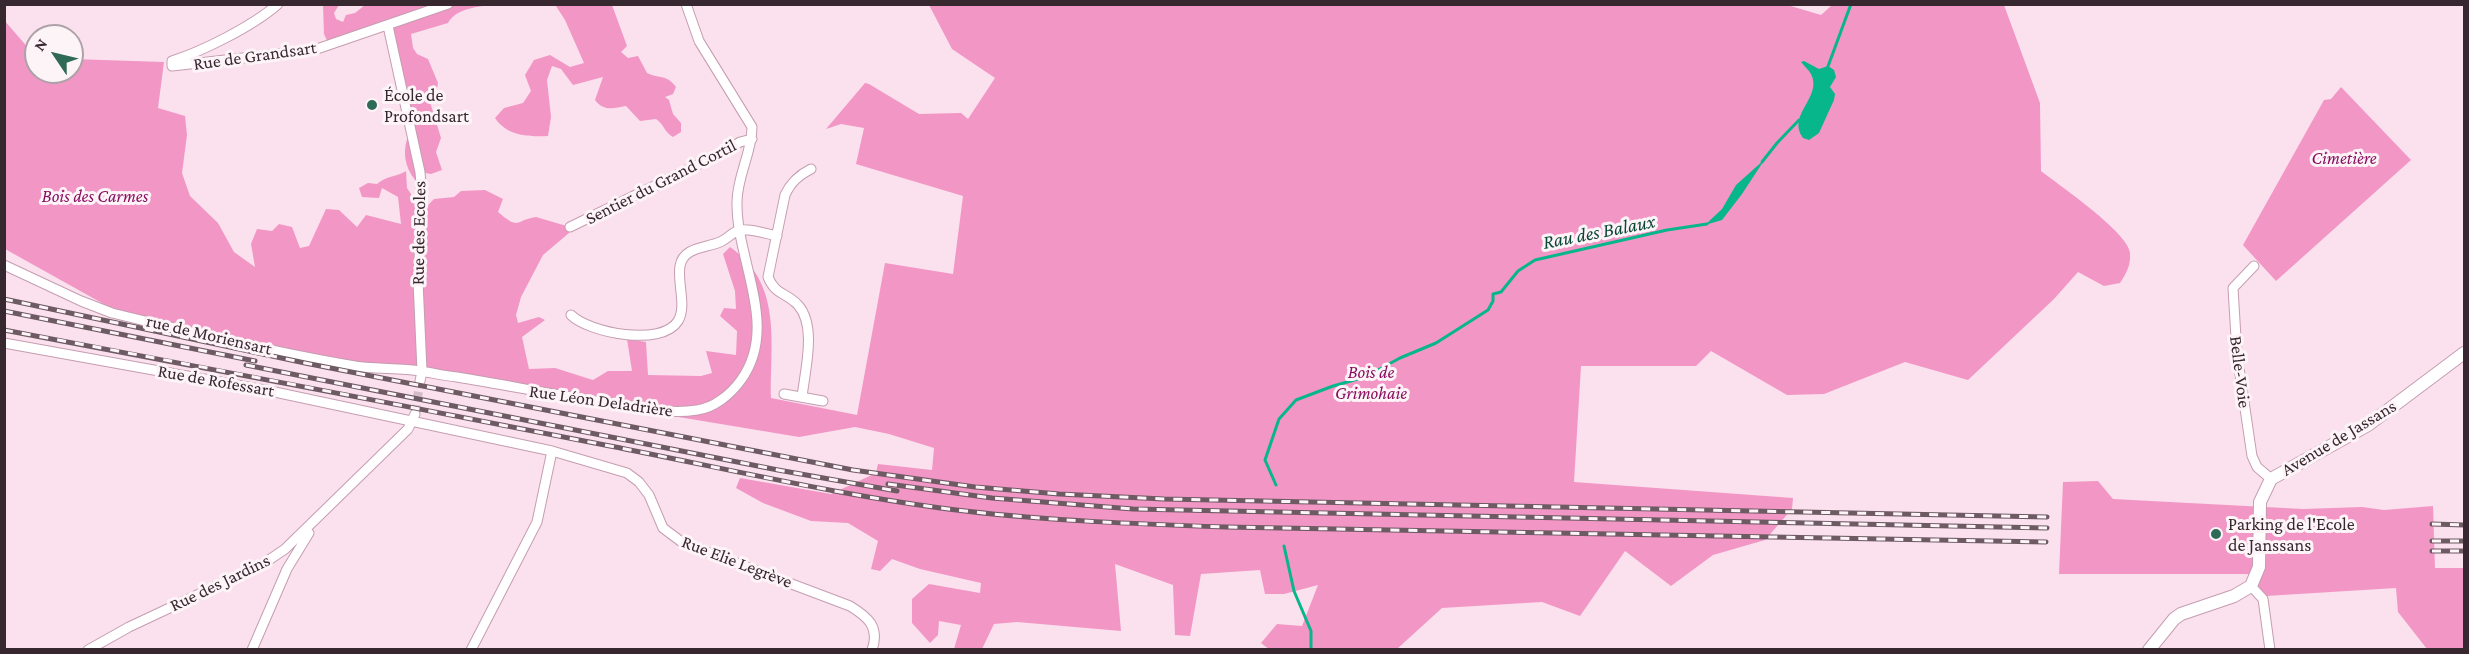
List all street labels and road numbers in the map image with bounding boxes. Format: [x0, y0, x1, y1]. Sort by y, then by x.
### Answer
street label: Rue de Grandsart [192, 37, 318, 75]
street label: Sentier du Grand Cortil [582, 135, 740, 229]
street label: Rue des Ecoles [407, 181, 431, 285]
street label: rue de Moriensart [144, 310, 274, 360]
street label: Belle-Voie [2225, 335, 2255, 409]
street label: Rue de Rofessart [156, 360, 276, 402]
street label: Rue Léon Deladrière [528, 380, 674, 422]
street label: Avenue de Jassans [2278, 395, 2400, 481]
street label: Rue Elie Legrève [679, 531, 795, 593]
street label: Rue des Jardins [166, 549, 274, 617]

